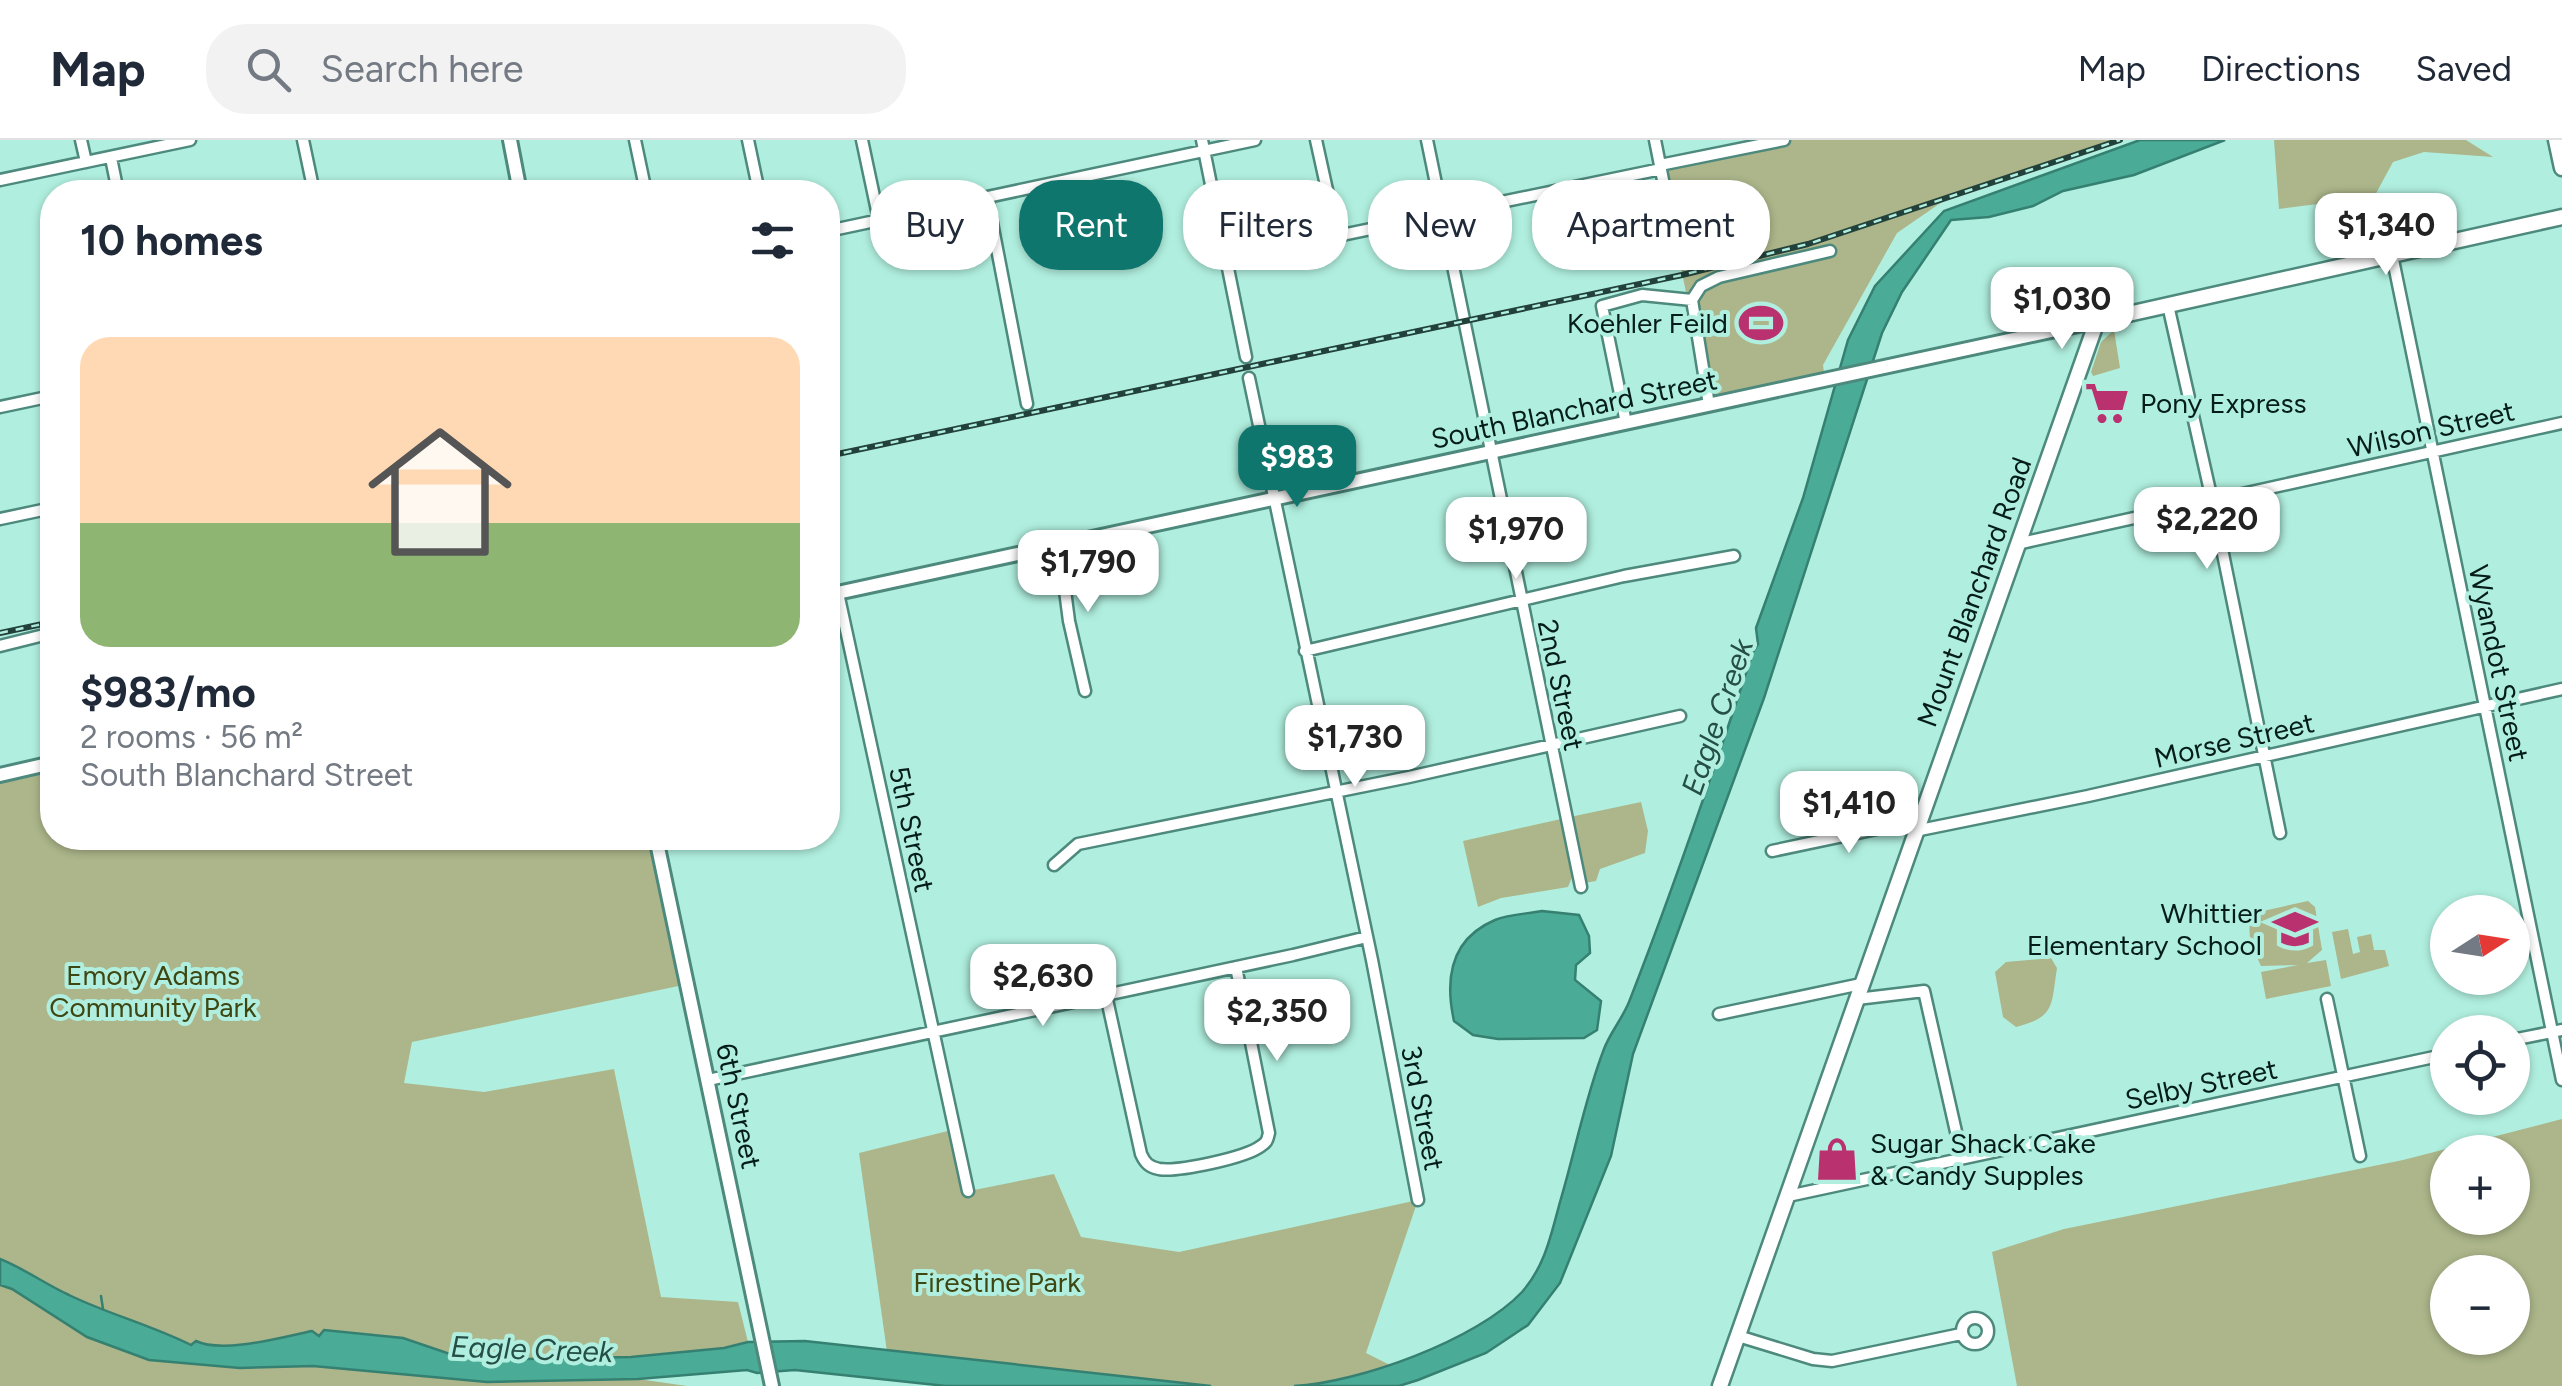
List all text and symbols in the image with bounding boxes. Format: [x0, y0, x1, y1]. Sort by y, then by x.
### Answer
search box [206, 24, 906, 114]
text: Map [50, 40, 146, 98]
icon: search [241, 42, 296, 97]
text: Search here [321, 46, 524, 92]
text: Map [2078, 48, 2146, 90]
text: Directions [2201, 48, 2361, 90]
text: Saved [2416, 48, 2512, 90]
chip: Buy [870, 180, 999, 270]
chip: Rent [1019, 180, 1163, 270]
chip: Filters [1183, 180, 1348, 270]
chip: New [1368, 180, 1512, 270]
chip: Apartment [1532, 180, 1770, 270]
pin: $1,340 [2305, 193, 2467, 278]
text: $1,340 [2337, 206, 2435, 244]
icon: filters [745, 213, 800, 268]
text: 10 homes [80, 215, 263, 266]
pin: $1,030 [1981, 267, 2143, 352]
text: $1,030 [2013, 280, 2111, 318]
sports icon: Koehler Feild [1737, 299, 1785, 347]
place label: Koehler Feild [1567, 306, 1728, 340]
street label: South Blanchard Street [1428, 362, 1720, 456]
supermarket icon: Pony Express [2083, 379, 2131, 427]
place label: Pony Express [2140, 386, 2307, 420]
street label: Wilson Street [2344, 393, 2518, 465]
icon: home [350, 402, 530, 582]
pin: $983 [1238, 425, 1356, 510]
text: $983 [1260, 438, 1334, 476]
street label: Mount Blanchard Road [1909, 453, 2039, 731]
pin: $2,220 [2126, 487, 2288, 572]
pin: $1,970 [1435, 497, 1597, 582]
text: $2,220 [2156, 500, 2258, 538]
text: $1,970 [1468, 510, 1564, 548]
pin: $1,790 [1007, 530, 1169, 615]
text: $1,790 [1040, 543, 1136, 581]
street label: Wyandot Street [2462, 562, 2536, 764]
street label: 2nd Street [1531, 616, 1591, 754]
water label: Eagle Creek [1673, 633, 1761, 800]
text: $983/mo [80, 667, 256, 718]
pin: $1,730 [1274, 705, 1436, 790]
street label: Morse Street [2151, 705, 2317, 775]
text: 2 rooms · 56 m² [80, 718, 303, 756]
text: $1,730 [1307, 718, 1403, 756]
text: South Blanchard Street [80, 756, 413, 794]
street label: 5th Street [882, 763, 942, 895]
pin: $1,410 [1768, 771, 1930, 856]
text: $1,410 [1802, 784, 1896, 822]
north arrow [2430, 895, 2530, 995]
map controls [2430, 895, 2530, 1355]
place label: Whittier Elementary School [2027, 896, 2263, 962]
school or university icon: Whittier Elementary School [2271, 905, 2319, 953]
pin: $2,630 [962, 944, 1124, 1029]
text: $2,630 [992, 957, 1094, 995]
park label: Emory Adams Community Park [49, 958, 257, 1024]
pin: $2,350 [1196, 979, 1358, 1064]
text: $2,350 [1226, 992, 1328, 1030]
button: locate [2430, 1015, 2530, 1115]
street label: 6th Street [709, 1040, 769, 1172]
street label: 3rd Street [1394, 1043, 1452, 1173]
street label: Selby Street [2122, 1051, 2280, 1117]
place label: Sugar Shack Cake & Candy Supples [1870, 1126, 2096, 1192]
shop icon: Sugar Shack Cake & Candy Supples [1813, 1135, 1861, 1183]
button: + [2430, 1135, 2530, 1235]
button: − [2430, 1255, 2530, 1355]
park label: Firestine Park [913, 1265, 1081, 1299]
water label: Eagle Creek [450, 1328, 615, 1370]

